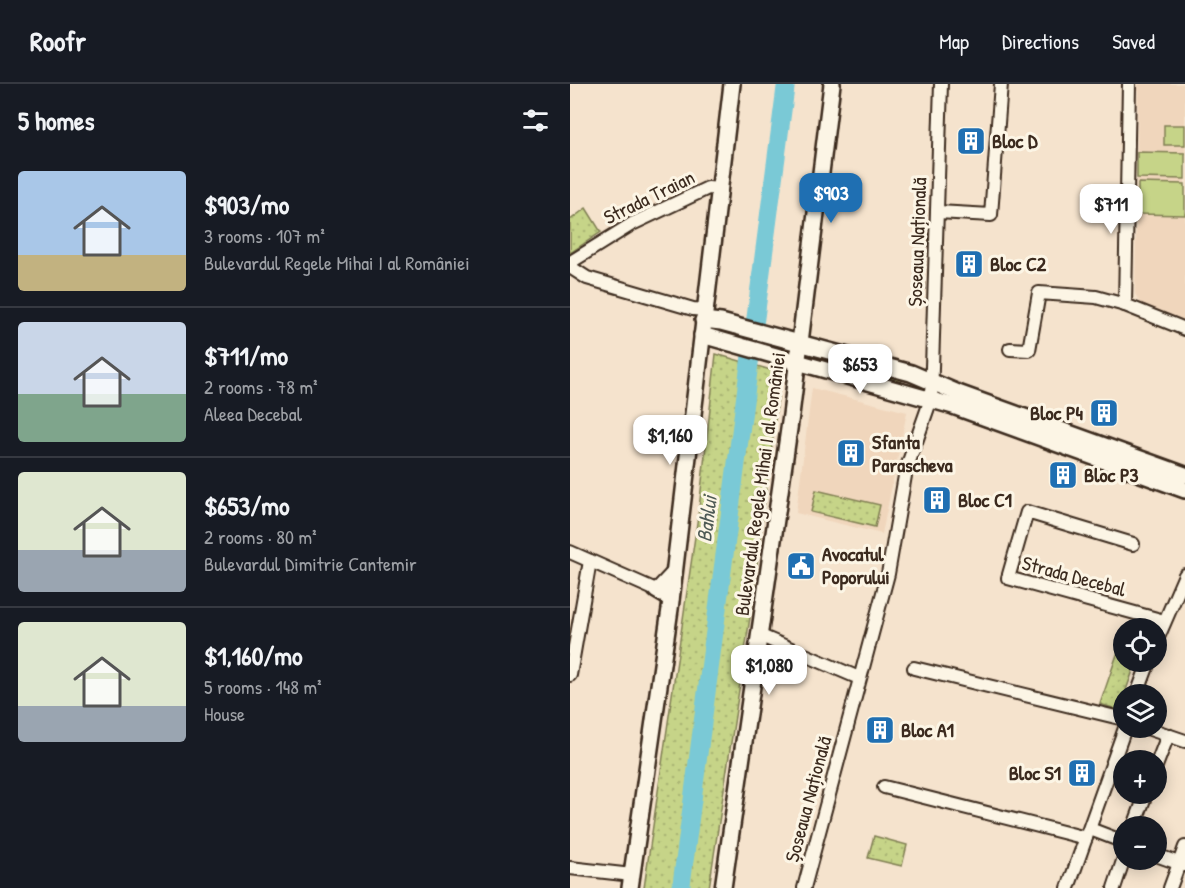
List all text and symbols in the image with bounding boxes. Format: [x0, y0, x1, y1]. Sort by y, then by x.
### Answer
text: Roofr [30, 22, 86, 60]
text: Map [939, 27, 969, 56]
text: Directions [1002, 27, 1079, 56]
text: Saved [1112, 27, 1155, 56]
text: 5 homes [18, 103, 94, 138]
icon: filters [519, 104, 552, 137]
building icon: Bloc D [955, 125, 987, 157]
place label: Bloc D [992, 127, 1038, 154]
street label: Strada Traian [599, 163, 699, 230]
pin: $903 [795, 173, 867, 224]
street label: Șoseaua Națională [901, 177, 932, 307]
text: $903 [813, 179, 849, 206]
pin: $711 [1075, 184, 1147, 235]
text: $903/mo [204, 187, 289, 222]
text: $711 [1094, 190, 1128, 217]
icon: home [66, 195, 138, 267]
text: 3 rooms · 107 m² [204, 222, 325, 249]
building icon: Bloc C2 [953, 248, 985, 280]
text: Bulevardul Regele Mihai I al României [204, 249, 470, 276]
place label: Bloc C2 [990, 250, 1047, 277]
text: $711/mo [204, 338, 288, 373]
pin: $653 [824, 344, 896, 395]
icon: home [66, 346, 138, 418]
street label: Bulevardul Regele Mihai I al României [728, 350, 791, 617]
text: $653 [842, 350, 878, 377]
text: 2 rooms · 78 m² [204, 373, 318, 400]
building icon: Bloc P4 [1088, 397, 1120, 429]
place label: Bloc P4 [1030, 399, 1083, 426]
text: Aleea Decebal [204, 400, 302, 427]
pin: $1,160 [621, 415, 719, 466]
text: $1,160 [647, 421, 693, 448]
place label: Sfanta Parascheva [872, 428, 953, 478]
building icon: Sfanta Parascheva [835, 437, 867, 469]
building icon: Bloc P3 [1047, 459, 1079, 491]
place label: Bloc P3 [1084, 461, 1138, 488]
building icon: Bloc C1 [921, 484, 953, 516]
place label: Bloc C1 [958, 486, 1012, 513]
text: $653/mo [204, 488, 289, 523]
water label: Bahlui [689, 492, 724, 544]
icon: home [66, 496, 138, 568]
text: 2 rooms · 80 m² [204, 523, 317, 550]
place label: Avocatul Poporului [822, 540, 890, 591]
street label: Strada Decebal [1019, 549, 1130, 603]
text: Bulevardul Dimitrie Cantemir [204, 550, 417, 577]
public building icon: Avocatul Poporului [785, 550, 817, 582]
map controls [1113, 618, 1167, 870]
button: locate [1113, 618, 1167, 672]
text: $1,160/mo [204, 638, 303, 673]
pin: $1,080 [720, 645, 818, 696]
icon: home [66, 646, 138, 718]
text: $1,080 [745, 651, 793, 678]
text: 5 rooms · 148 m² [204, 673, 322, 700]
button: layers [1113, 684, 1167, 738]
text: House [204, 700, 245, 727]
building icon: Bloc A1 [864, 714, 896, 746]
place label: Bloc A1 [901, 716, 954, 743]
street label: Șoseaua Națională [778, 733, 837, 865]
button: + [1113, 750, 1167, 804]
building icon: Bloc S1 [1066, 757, 1098, 789]
place label: Bloc S1 [1009, 759, 1061, 786]
button: − [1113, 816, 1167, 870]

